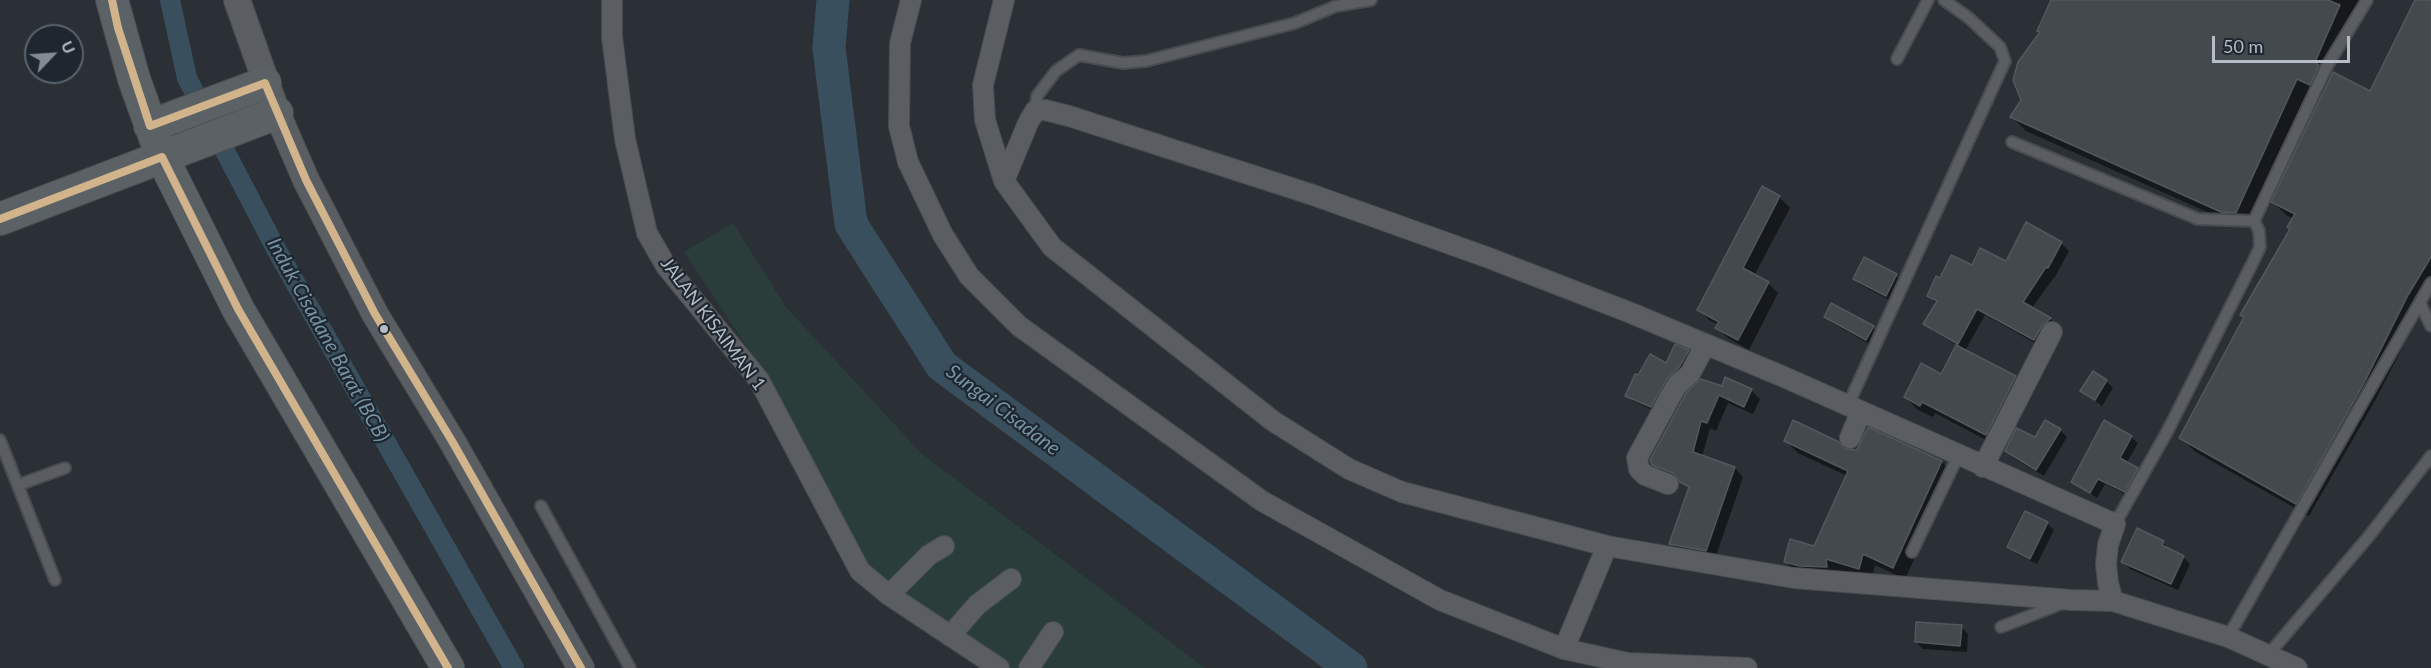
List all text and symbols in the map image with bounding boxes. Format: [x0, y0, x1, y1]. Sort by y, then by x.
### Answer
north arrow [24, 24, 84, 84]
scale bar [2215, 24, 2353, 62]
text: 50 m [2223, 35, 2263, 57]
text: U [58, 38, 80, 56]
water label: Induk Cisadane Barat (BCB) [262, 234, 394, 446]
street label: JALAN KISAIMAN 1 [656, 253, 770, 395]
unlabelled marker [378, 323, 390, 335]
water label: Sungai Cisadane [941, 359, 1065, 461]

